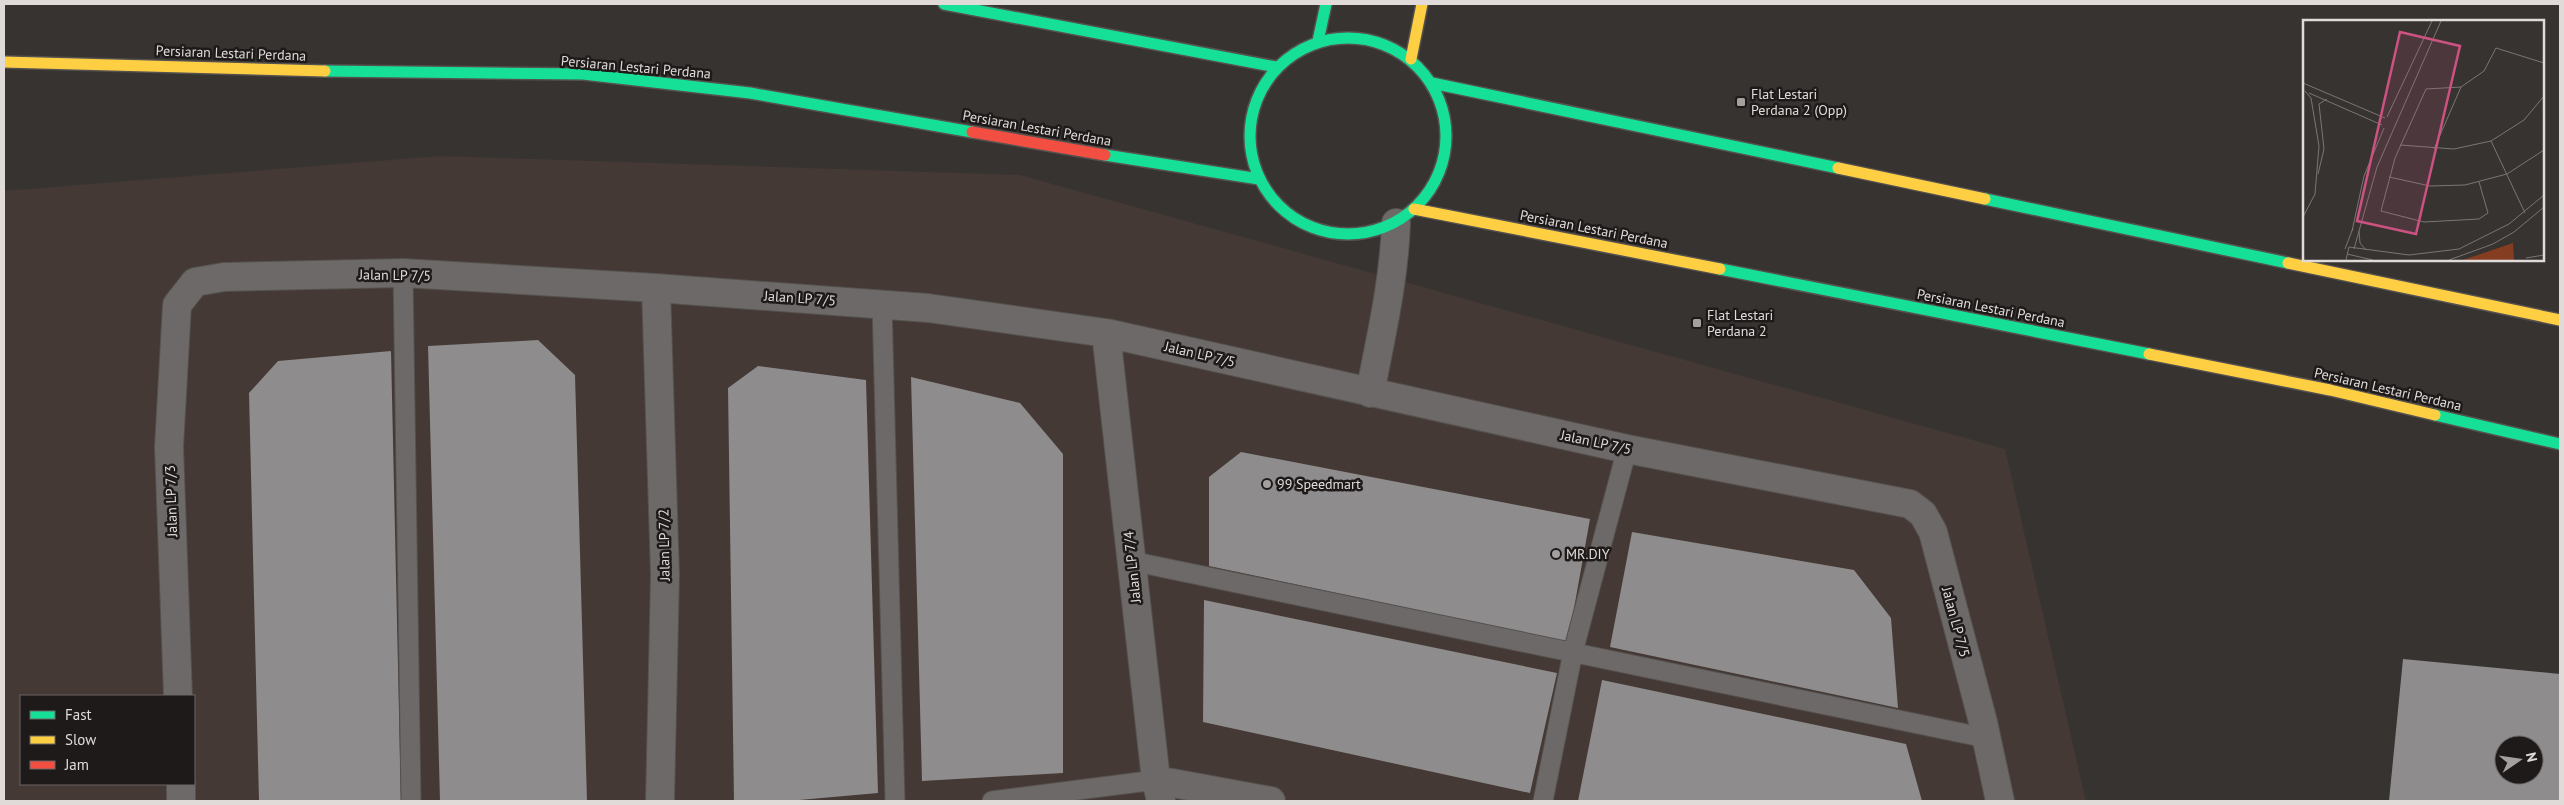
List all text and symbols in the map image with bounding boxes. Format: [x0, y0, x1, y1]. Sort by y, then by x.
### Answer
inset map [2303, 20, 2544, 261]
street label: Persiaran Lestari Perdana [155, 41, 307, 65]
street label: Persiaran Lestari Perdana [560, 51, 712, 83]
place label: Flat Lestari Perdana 2 (Opp) [1751, 85, 1847, 119]
marker: Flat Lestari Perdana 2 (Opp) [1735, 96, 1747, 108]
street label: Persiaran Lestari Perdana [961, 106, 1113, 150]
street label: Persiaran Lestari Perdana [1518, 206, 1670, 252]
street label: Jalan LP 7/5 [358, 265, 431, 285]
street label: Persiaran Lestari Perdana [1915, 285, 2067, 331]
street label: Jalan LP 7/5 [763, 286, 836, 309]
place label: Flat Lestari Perdana 2 [1707, 306, 1773, 340]
marker: Flat Lestari Perdana 2 [1691, 317, 1703, 329]
street label: Jalan LP 7/5 [1162, 337, 1237, 371]
street label: Persiaran Lestari Perdana [2313, 363, 2463, 415]
street label: Jalan LP 7/5 [1558, 426, 1633, 458]
street label: Jalan LP 7/3 [161, 465, 181, 538]
place label: 99 Speedmart [1277, 475, 1361, 493]
marker: 99 Speedmart [1261, 478, 1273, 490]
street label: Jalan LP 7/2 [654, 509, 674, 582]
street label: Jalan LP 7/4 [1119, 530, 1145, 605]
place label: MR.DIY [1566, 545, 1610, 563]
marker: MR.DIY [1550, 548, 1562, 560]
street label: Jalan LP 7/5 [1938, 584, 1974, 659]
legend [20, 695, 195, 785]
text: Fast [65, 705, 92, 724]
text: Slow [65, 730, 96, 749]
north arrow [2494, 735, 2544, 785]
text: N [2522, 751, 2541, 764]
text: Jam [64, 755, 89, 774]

